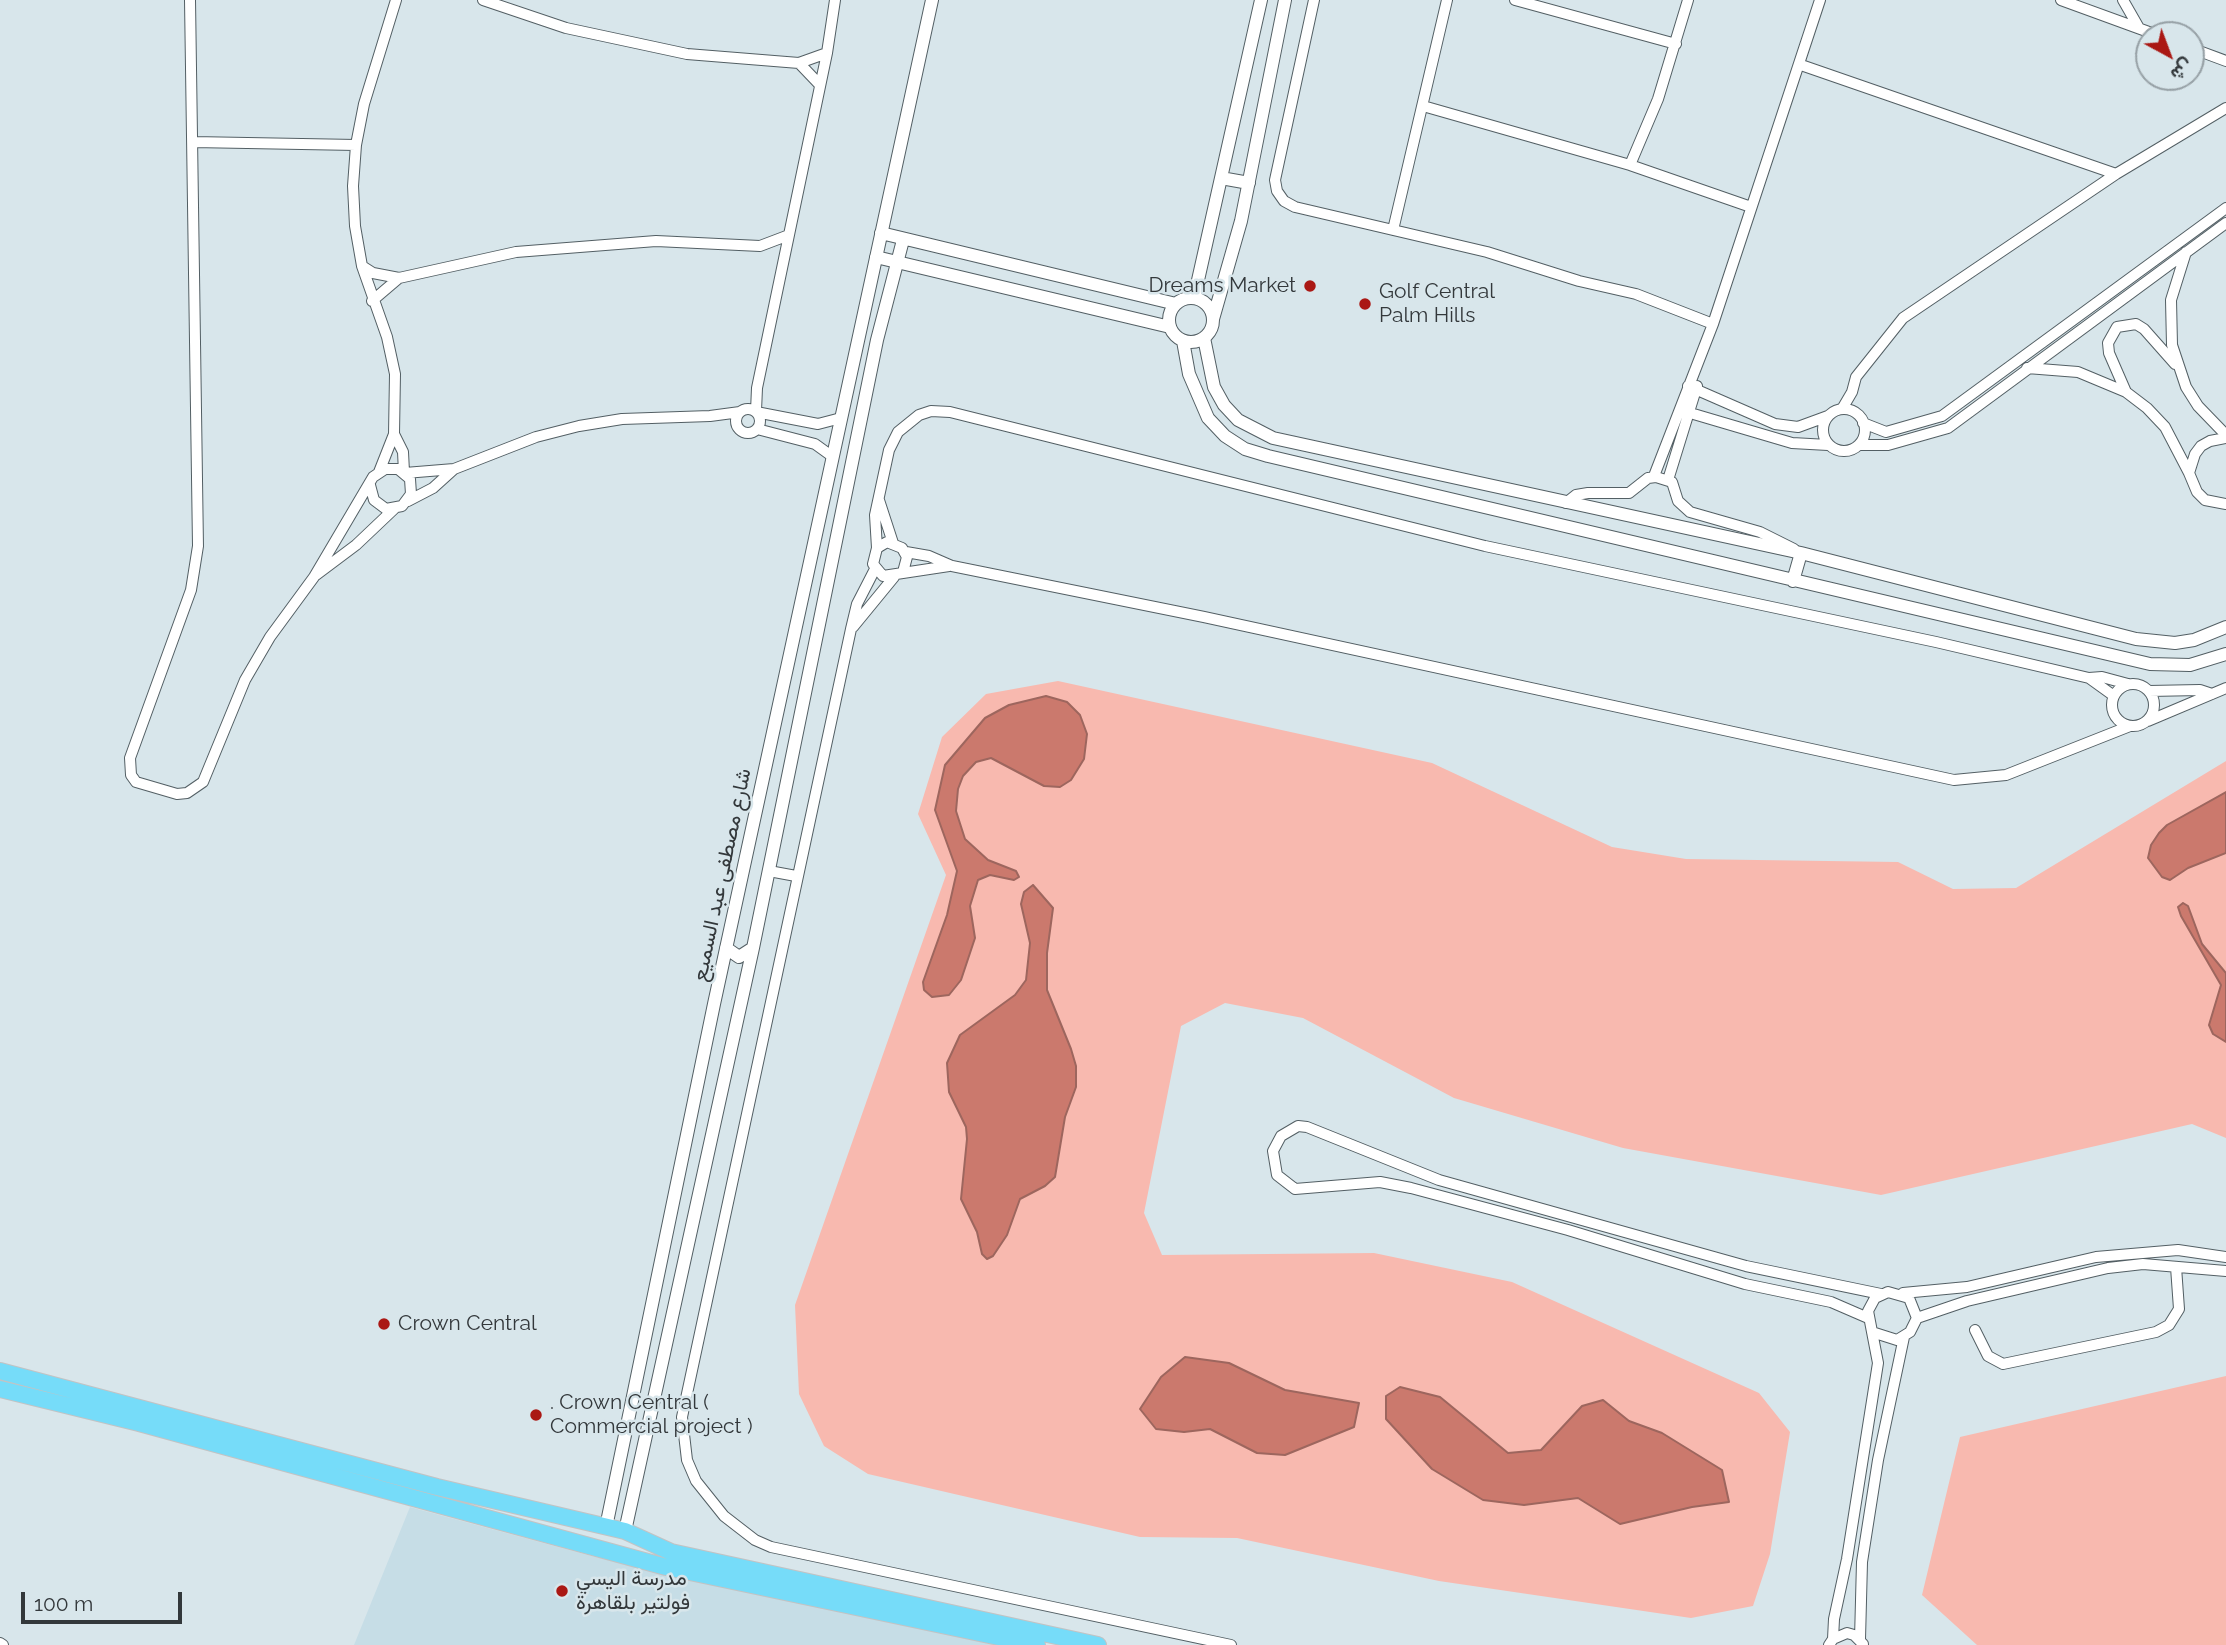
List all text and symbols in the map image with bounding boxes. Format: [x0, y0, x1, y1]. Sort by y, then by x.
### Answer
north arrow [2135, 21, 2205, 91]
text: ش [2167, 55, 2198, 86]
place label: Dreams Market [1148, 273, 1296, 299]
marker: Dreams Market [1302, 278, 1318, 294]
place label: Golf Central Palm Hills [1379, 279, 1495, 329]
marker: Golf Central Palm Hills [1357, 296, 1373, 312]
street label: شارع مصطفى عبد السميع [687, 766, 757, 984]
place label: Crown Central [398, 1311, 537, 1337]
marker: Crown Central [376, 1316, 392, 1332]
place label: . Crown Central ( Commercial project ) [550, 1390, 753, 1440]
marker: . Crown Central ( Commercial project ) [528, 1407, 544, 1423]
place label: مدرسة اليسي فولتير بلقاهرة [576, 1566, 690, 1616]
scale bar [24, 1578, 186, 1622]
marker: مدرسة اليسي فولتير بلقاهرة [554, 1583, 570, 1599]
text: 100 m [34, 1591, 93, 1616]

